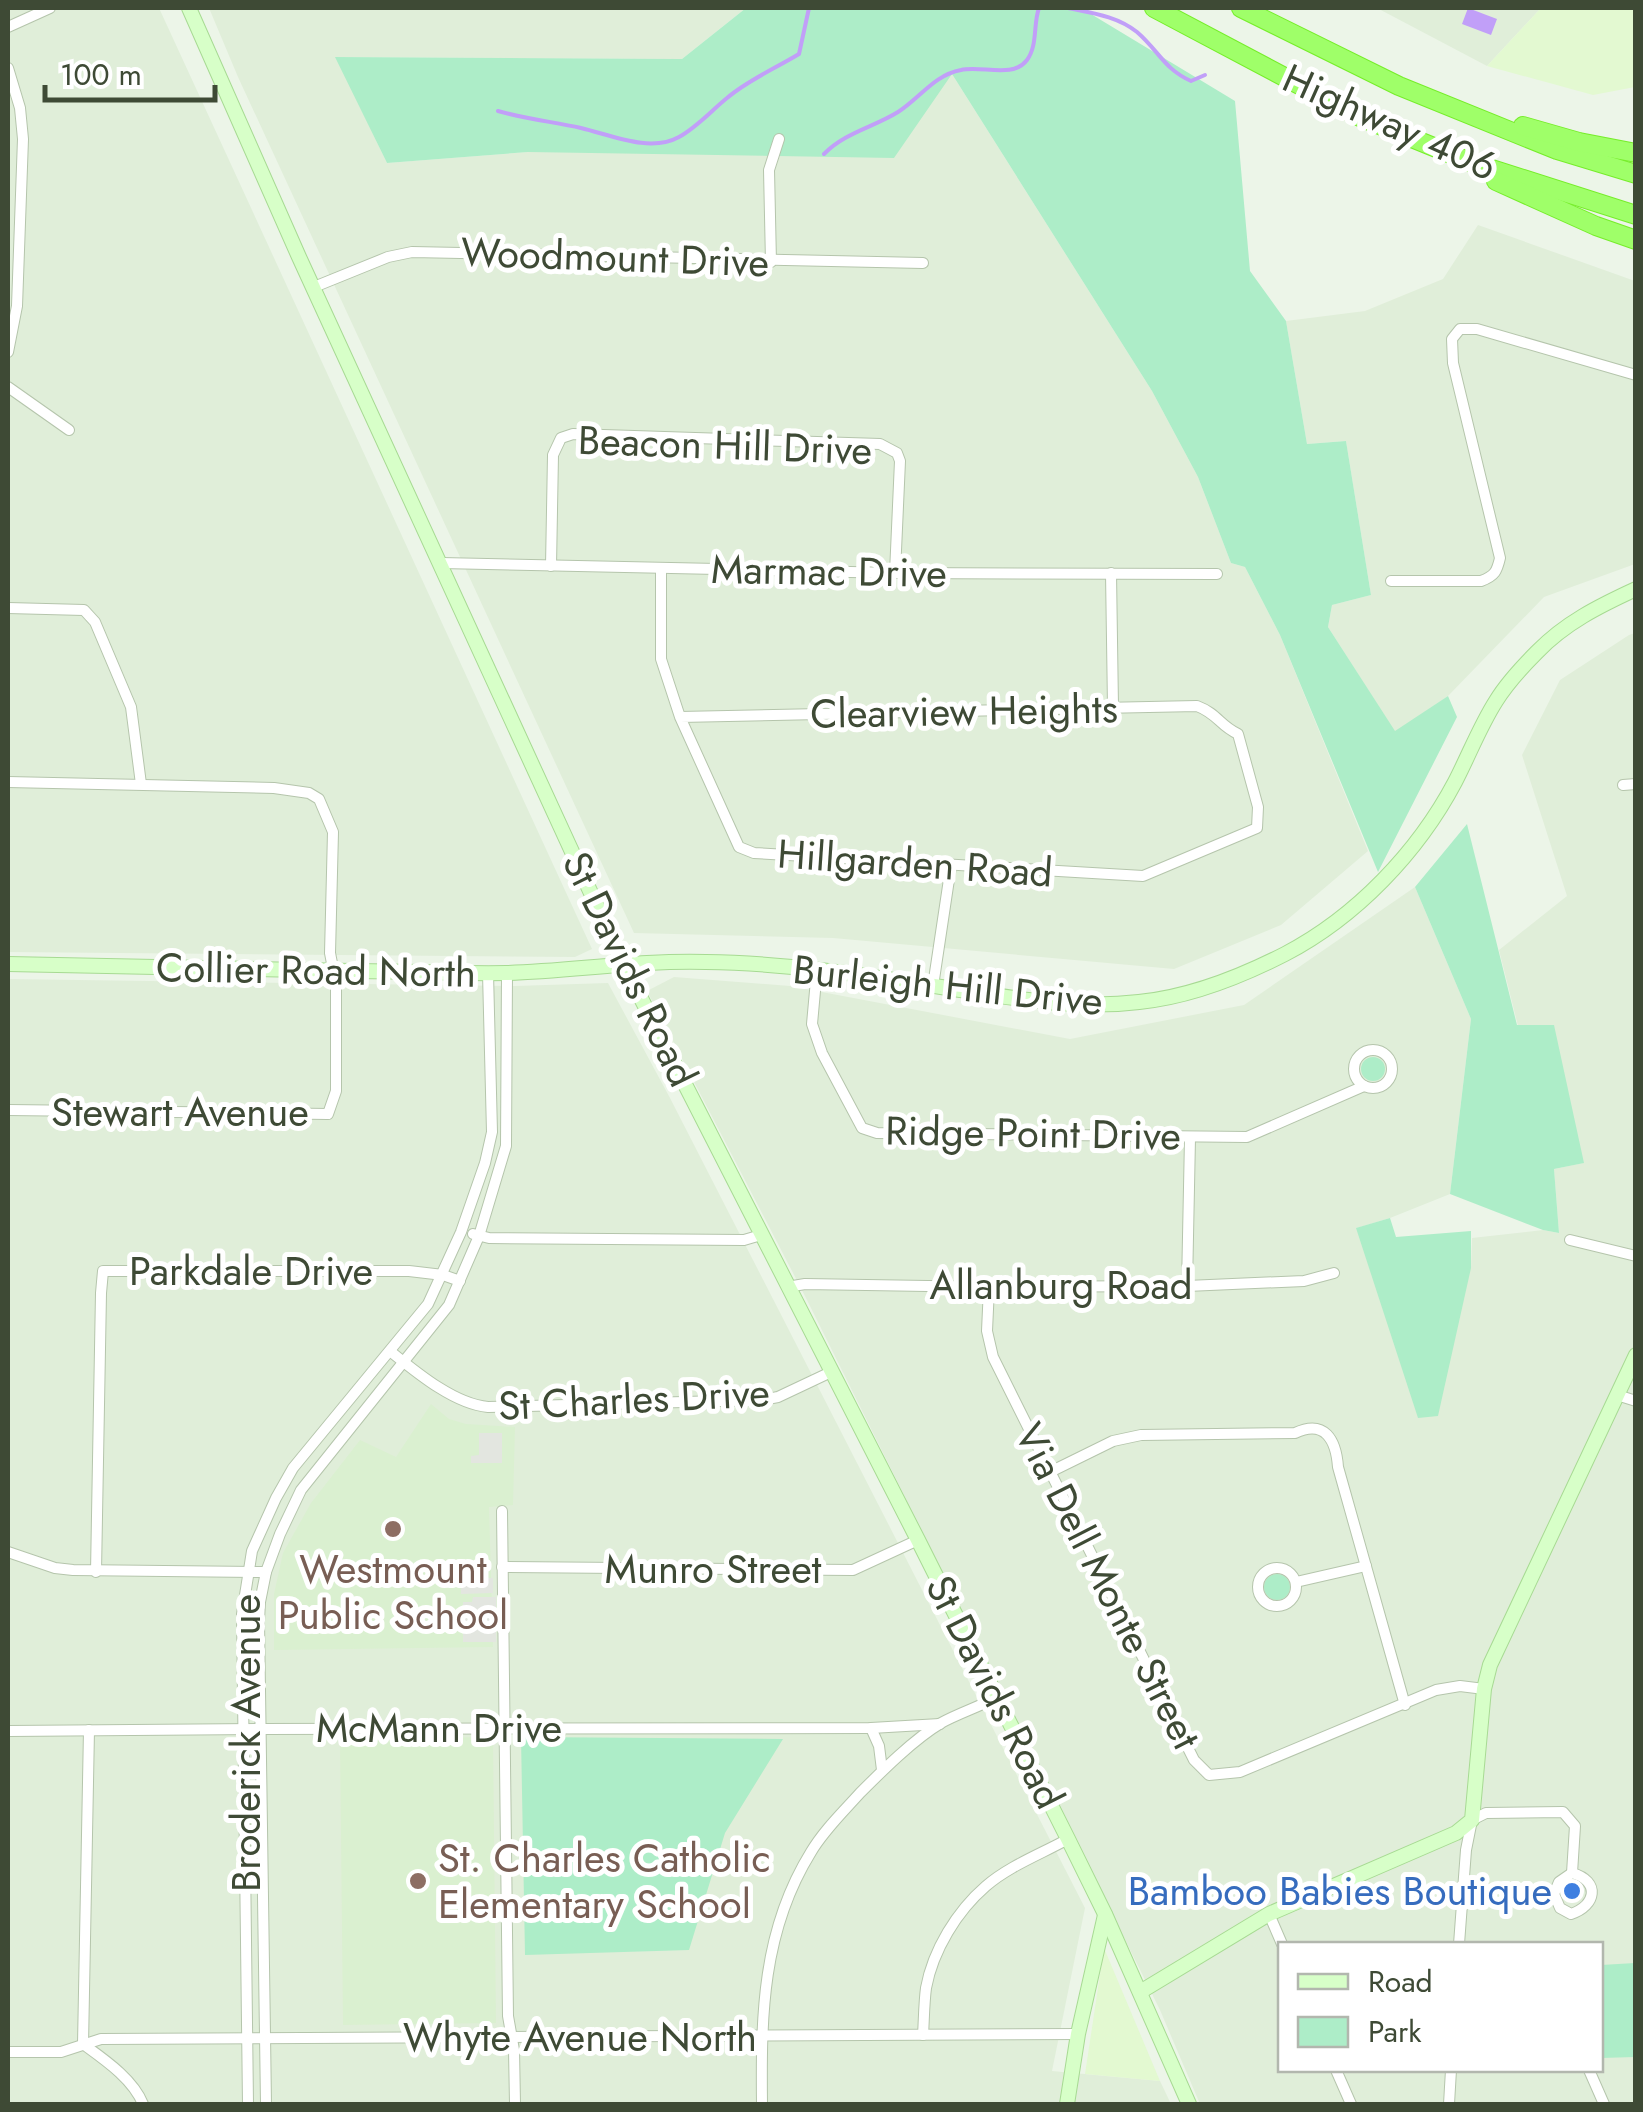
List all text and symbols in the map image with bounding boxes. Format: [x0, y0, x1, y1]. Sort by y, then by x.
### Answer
scale bar [45, 40, 215, 102]
street label: Highway 406 [1274, 49, 1506, 195]
text: 100 m [60, 53, 142, 96]
street label: Woodmount Drive [460, 223, 770, 291]
street label: Beacon Hill Drive [577, 411, 873, 479]
street label: Marmac Drive [711, 540, 947, 602]
street label: Clearview Heights [810, 679, 1118, 743]
street label: Hillgarden Road [775, 824, 1055, 902]
street label: St Davids Road [548, 842, 712, 1096]
street label: Collier Road North [156, 938, 476, 1002]
street label: Burleigh Hill Drive [790, 940, 1106, 1030]
street label: Stewart Avenue [51, 1083, 309, 1141]
street label: Ridge Point Drive [885, 1101, 1181, 1165]
street label: Parkdale Drive [129, 1242, 373, 1300]
street label: Allanburg Road [929, 1256, 1193, 1314]
street label: St Charles Drive [497, 1363, 771, 1435]
street label: Via Dell Monte Street [1001, 1413, 1216, 1760]
marker: Westmount Public School [382, 1518, 404, 1540]
place label: Westmount Public School [278, 1540, 508, 1644]
street label: Munro Street [605, 1540, 822, 1598]
street label: St Davids Road [911, 1565, 1079, 1819]
street label: Broderick Avenue [217, 1594, 275, 1892]
street label: McMann Drive [316, 1699, 562, 1757]
place label: St. Charles Catholic Elementary School [438, 1829, 771, 1933]
place label: Bamboo Babies Boutique [1128, 1862, 1552, 1920]
marker: St. Charles Catholic Elementary School [407, 1870, 429, 1892]
marker: Bamboo Babies Boutique [1561, 1880, 1583, 1902]
legend [1278, 1942, 1603, 2072]
text: Road [1368, 1960, 1433, 2003]
street label: Whyte Avenue North [403, 2008, 757, 2066]
text: Park [1368, 2010, 1422, 2053]

